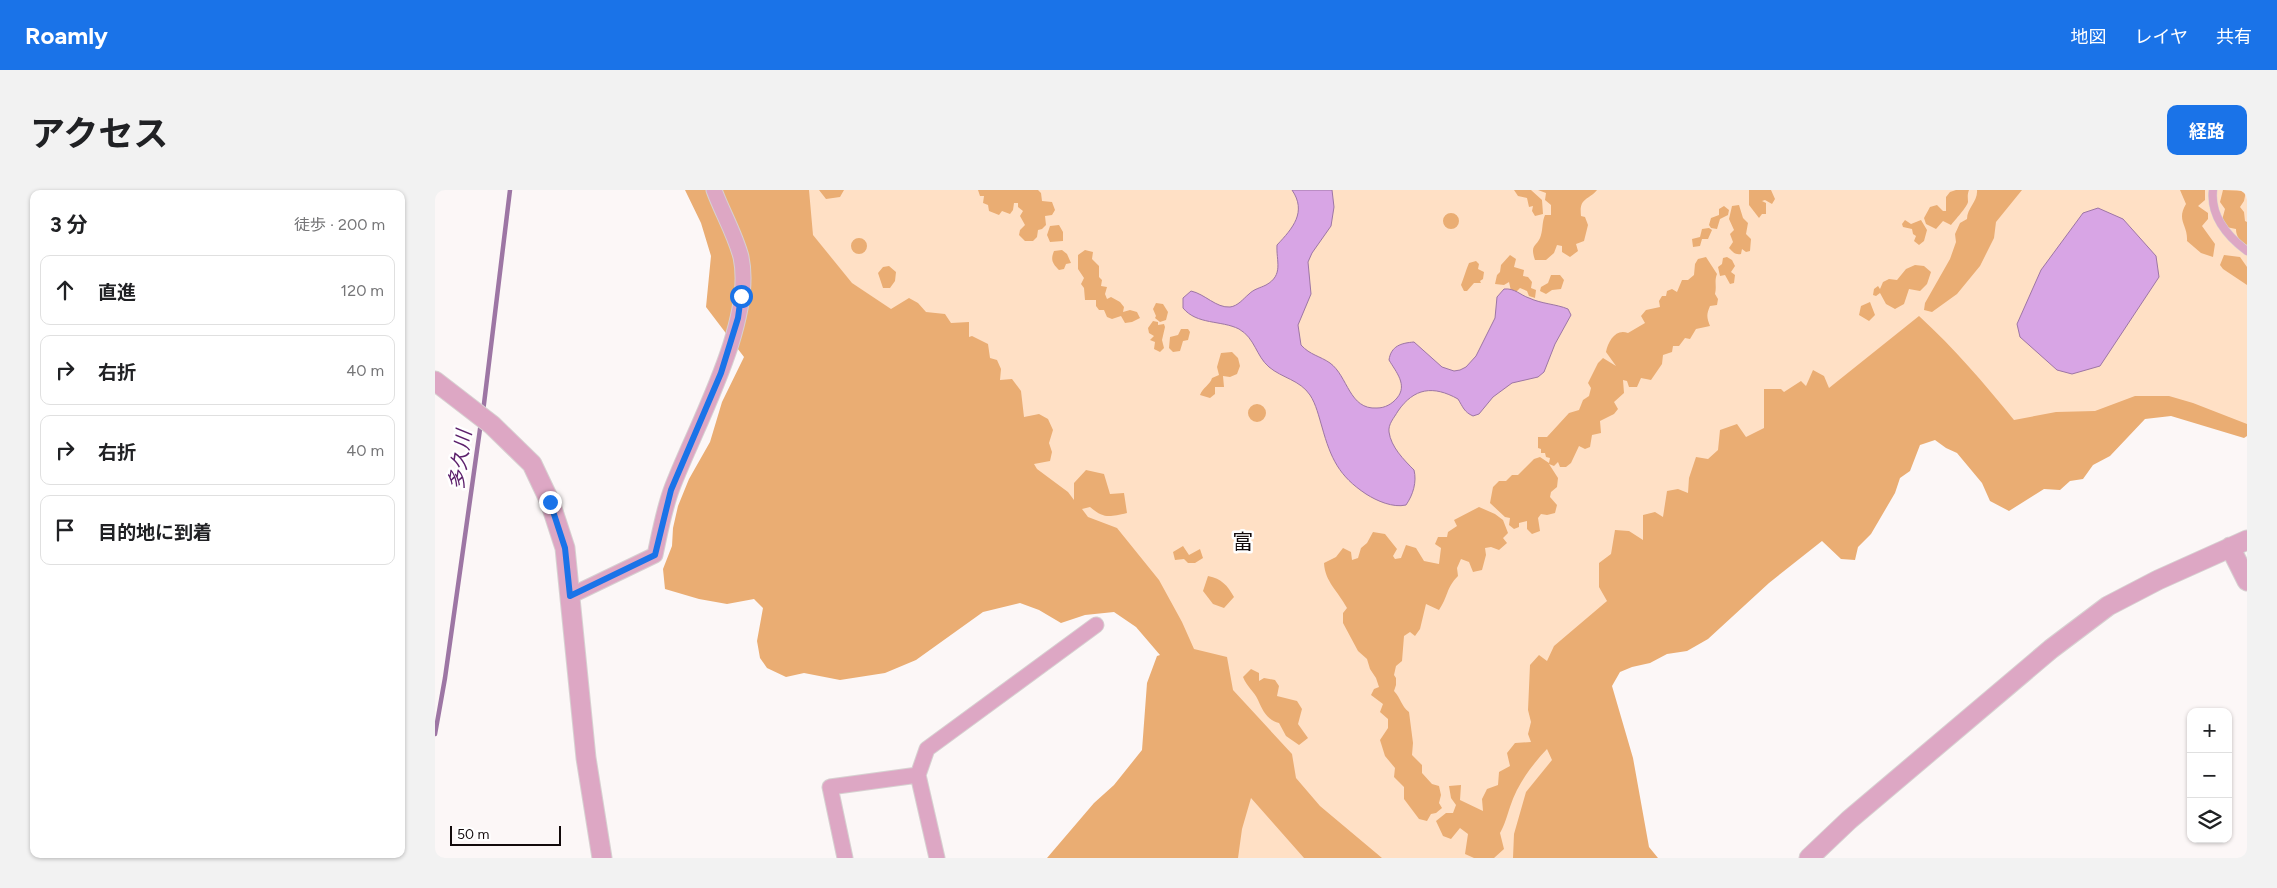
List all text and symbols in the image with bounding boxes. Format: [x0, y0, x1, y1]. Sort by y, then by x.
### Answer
text: Roamly [25, 21, 108, 50]
text: 地図 [2071, 26, 2107, 48]
text: レイヤ [2135, 26, 2188, 48]
text: 共有 [2216, 26, 2252, 48]
button: 経路 [2167, 105, 2247, 155]
text: アクセス [30, 113, 168, 155]
text: 3 分 [50, 212, 88, 237]
text: 徒歩 · 200 m [294, 215, 385, 234]
icon: ahead [51, 276, 79, 304]
text: 直進 [98, 281, 136, 304]
text: 120 m [341, 281, 384, 300]
route start [730, 285, 753, 308]
icon: right [51, 356, 79, 384]
text: 右折 [98, 361, 136, 384]
text: 40 m [346, 361, 384, 380]
water label: 多久川 [444, 427, 476, 491]
icon: right [51, 436, 79, 464]
text: 右折 [98, 441, 136, 464]
text: 40 m [346, 441, 384, 460]
route end [539, 491, 562, 514]
icon: arrive [51, 516, 79, 544]
text: 目的地に到着 [98, 521, 212, 544]
district label: 富 [1233, 529, 1254, 554]
map controls [2187, 708, 2232, 843]
button: + [2187, 708, 2232, 753]
button: − [2187, 753, 2232, 798]
button: layers [2187, 798, 2232, 843]
scale bar [450, 823, 561, 846]
text: 50 m [457, 826, 489, 843]

